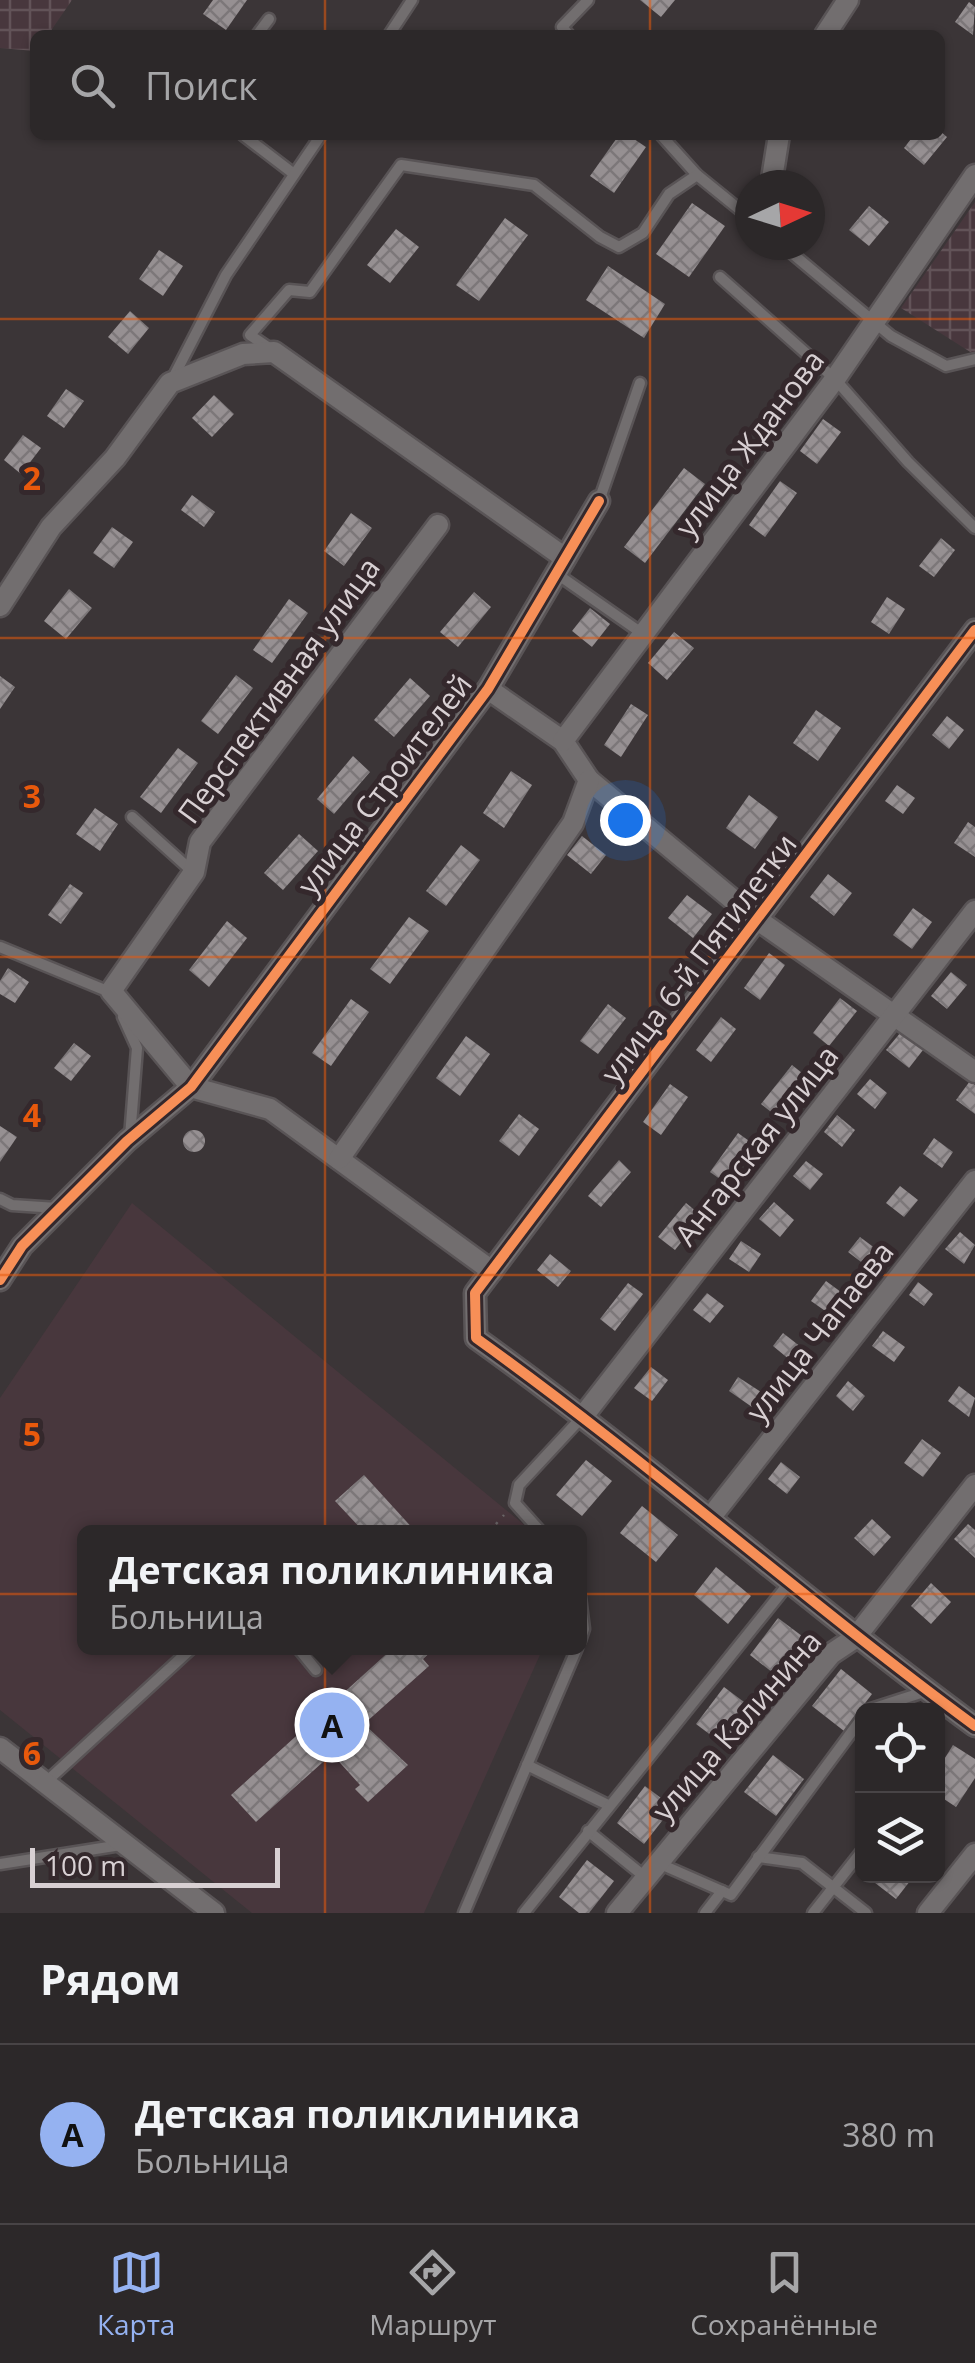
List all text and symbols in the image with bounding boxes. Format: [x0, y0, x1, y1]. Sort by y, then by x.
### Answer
search box [30, 30, 945, 140]
icon: search [65, 58, 120, 113]
text: Поиск [145, 59, 258, 111]
north arrow [735, 170, 825, 260]
street label: улица Жданова [665, 341, 833, 545]
text: 2 [23, 456, 41, 499]
street label: Перспективная улица [167, 549, 389, 831]
street label: улица Строителей [287, 665, 481, 903]
text: 3 [23, 774, 41, 817]
your location [600, 795, 651, 846]
street label: улица 6-й Пятилетки [591, 825, 805, 1091]
street label: Ангарская улица [665, 1036, 847, 1254]
text: 4 [23, 1093, 41, 1136]
street label: улица Чапаева [736, 1232, 902, 1430]
text: 5 [23, 1412, 41, 1455]
popup [77, 1525, 587, 1655]
text: Детская поликлиника [109, 1543, 555, 1595]
text: Больница [109, 1595, 264, 1638]
street label: улица Калинина [642, 1621, 830, 1829]
pin: A [300, 1688, 364, 1762]
map controls [855, 1703, 945, 1883]
button: locate [855, 1703, 945, 1793]
text: 6 [23, 1731, 41, 1774]
button: layers [855, 1793, 945, 1883]
scale bar [30, 1843, 280, 1888]
text: 100 m [45, 1846, 126, 1884]
text: Рядом [40, 1950, 181, 2007]
text: Детская поликлиника [135, 2087, 581, 2139]
text: A [61, 2113, 84, 2156]
text: 380 m [842, 2113, 935, 2156]
text: Больница [135, 2139, 289, 2182]
tab: Карта [97, 2245, 175, 2343]
tab: Маршрут [369, 2245, 496, 2343]
tab: Сохранённые [690, 2245, 878, 2343]

